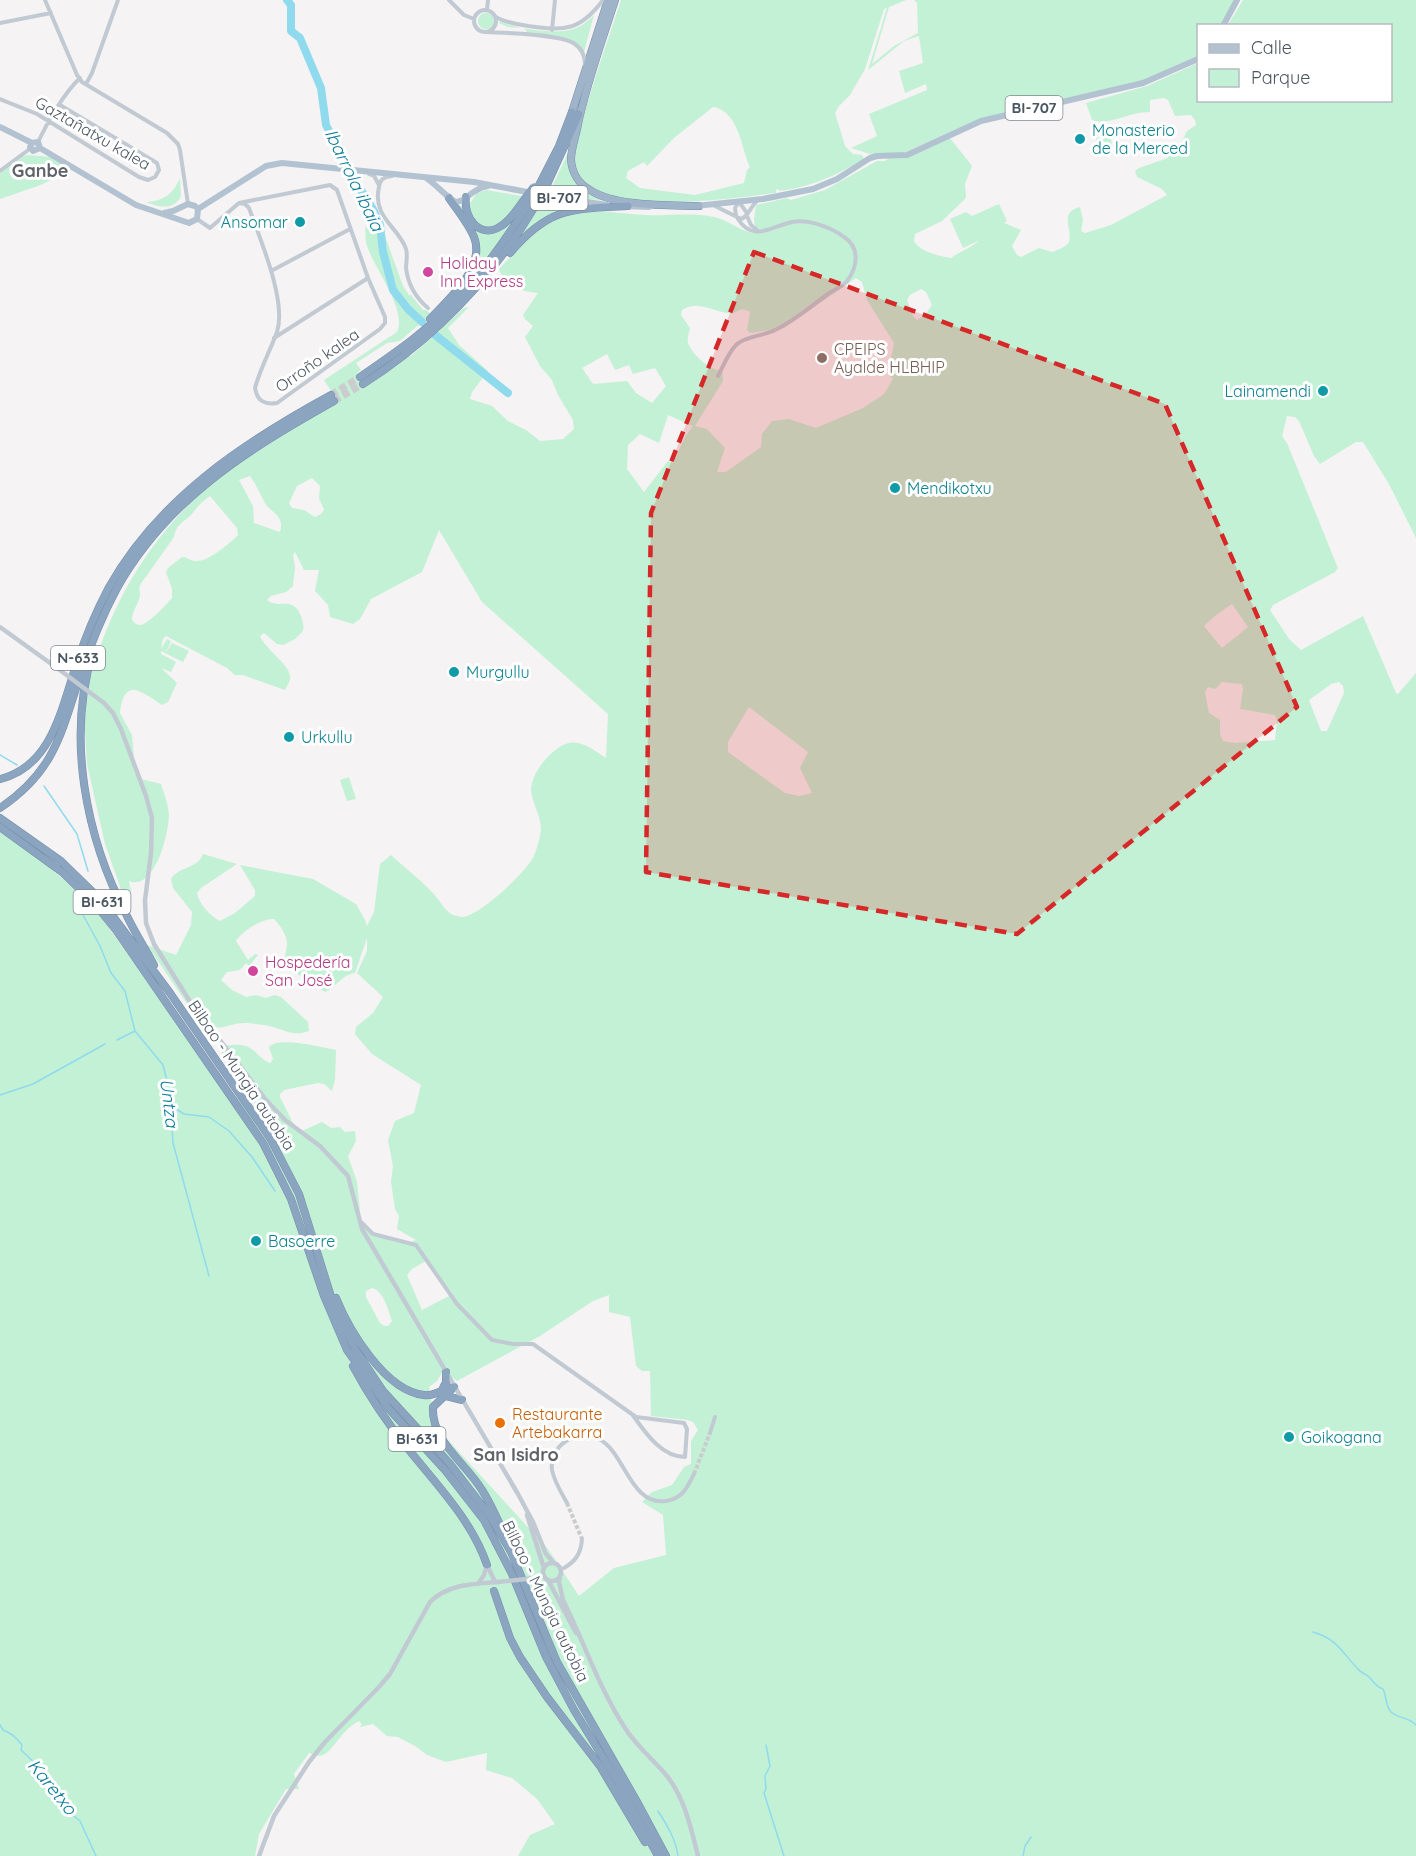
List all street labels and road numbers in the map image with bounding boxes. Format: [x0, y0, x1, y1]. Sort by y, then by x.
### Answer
street label: Gaztañatxu kalea [32, 92, 154, 174]
road number: BI-707 [1006, 96, 1062, 120]
road number: BI-707 [530, 186, 588, 210]
street label: Orroño kalea [271, 324, 363, 396]
road number: N-633 [51, 646, 105, 670]
road number: BI-631 [74, 890, 130, 914]
street label: Bilbao - Mungia autobia [184, 996, 300, 1154]
road number: BI-631 [388, 1427, 446, 1451]
street label: Bilbao - Mungia autobia [498, 1517, 594, 1685]

